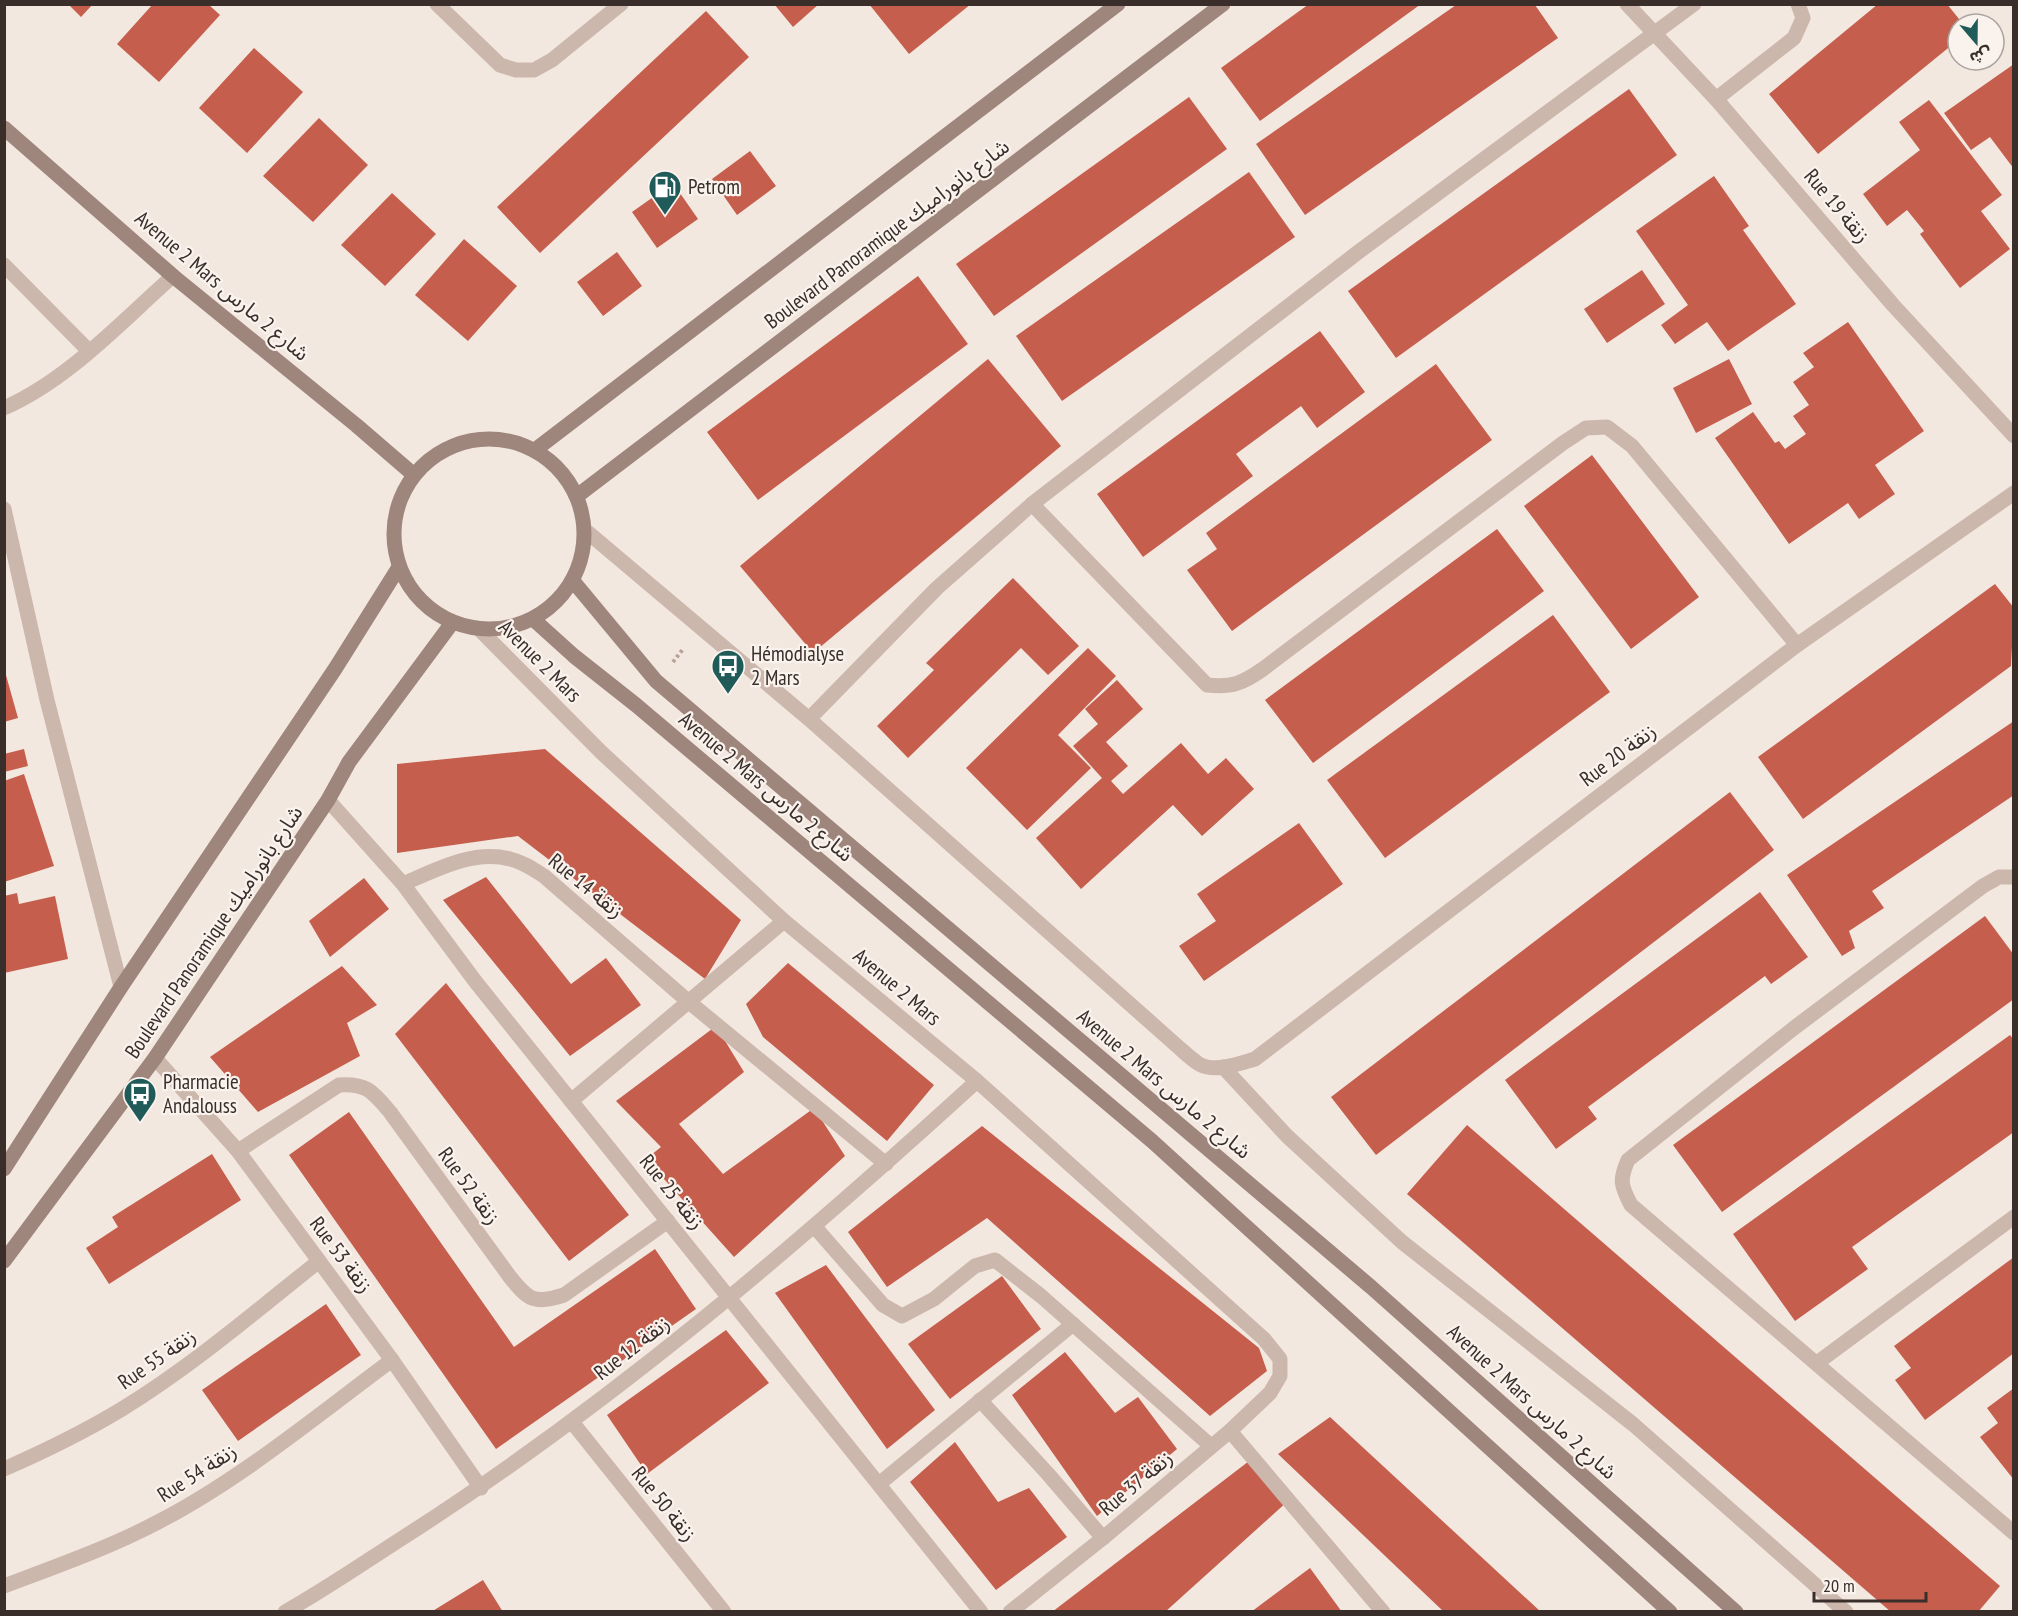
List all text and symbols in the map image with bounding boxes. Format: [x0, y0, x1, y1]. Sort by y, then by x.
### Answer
north arrow [1946, 12, 2006, 72]
text: ش [1967, 43, 1995, 69]
street label: Boulevard Panoramique شارع بانوراميك [759, 133, 1016, 336]
street label: Rue 19 زنقة [1798, 163, 1876, 248]
fuel station icon: Petrom [647, 169, 683, 216]
place label: Petrom [688, 173, 740, 200]
street label: Avenue 2 Mars شارع 2 مارس [128, 205, 315, 368]
street label: Avenue 2 Mars [493, 614, 587, 708]
place label: Hémodialyse 2 Mars [751, 640, 844, 691]
bus stop icon: Hémodialyse 2 Mars [710, 648, 746, 695]
street label: Avenue 2 Mars شارع 2 مارس [672, 706, 859, 869]
street label: Rue 20 زنقة [1574, 717, 1661, 792]
street label: Boulevard Panoramique شارع بانوراميك [119, 800, 310, 1065]
street label: Rue 14 زنقة [543, 847, 629, 924]
street label: Avenue 2 Mars [848, 942, 947, 1031]
street label: Avenue 2 Mars شارع 2 مارس [1070, 1003, 1257, 1166]
place label: Pharmacie Andalouss [163, 1068, 239, 1119]
bus stop icon: Pharmacie Andalouss [122, 1076, 158, 1123]
street label: Rue 52 زنقة [432, 1142, 506, 1230]
street label: Rue 25 زنقة [634, 1149, 711, 1235]
street label: Rue 53 زنقة [304, 1211, 379, 1298]
street label: Rue 12 زنقة [588, 1310, 675, 1386]
street label: Avenue 2 Mars شارع 2 مارس [1440, 1318, 1623, 1487]
street label: Rue 55 زنقة [113, 1322, 201, 1395]
street label: Rue 54 زنقة [152, 1437, 241, 1508]
street label: Rue 37 زنقة [1093, 1444, 1178, 1521]
street label: Rue 50 زنقة [626, 1461, 703, 1547]
scale bar [1814, 1565, 1926, 1603]
text: 20 m [1823, 1574, 1855, 1597]

